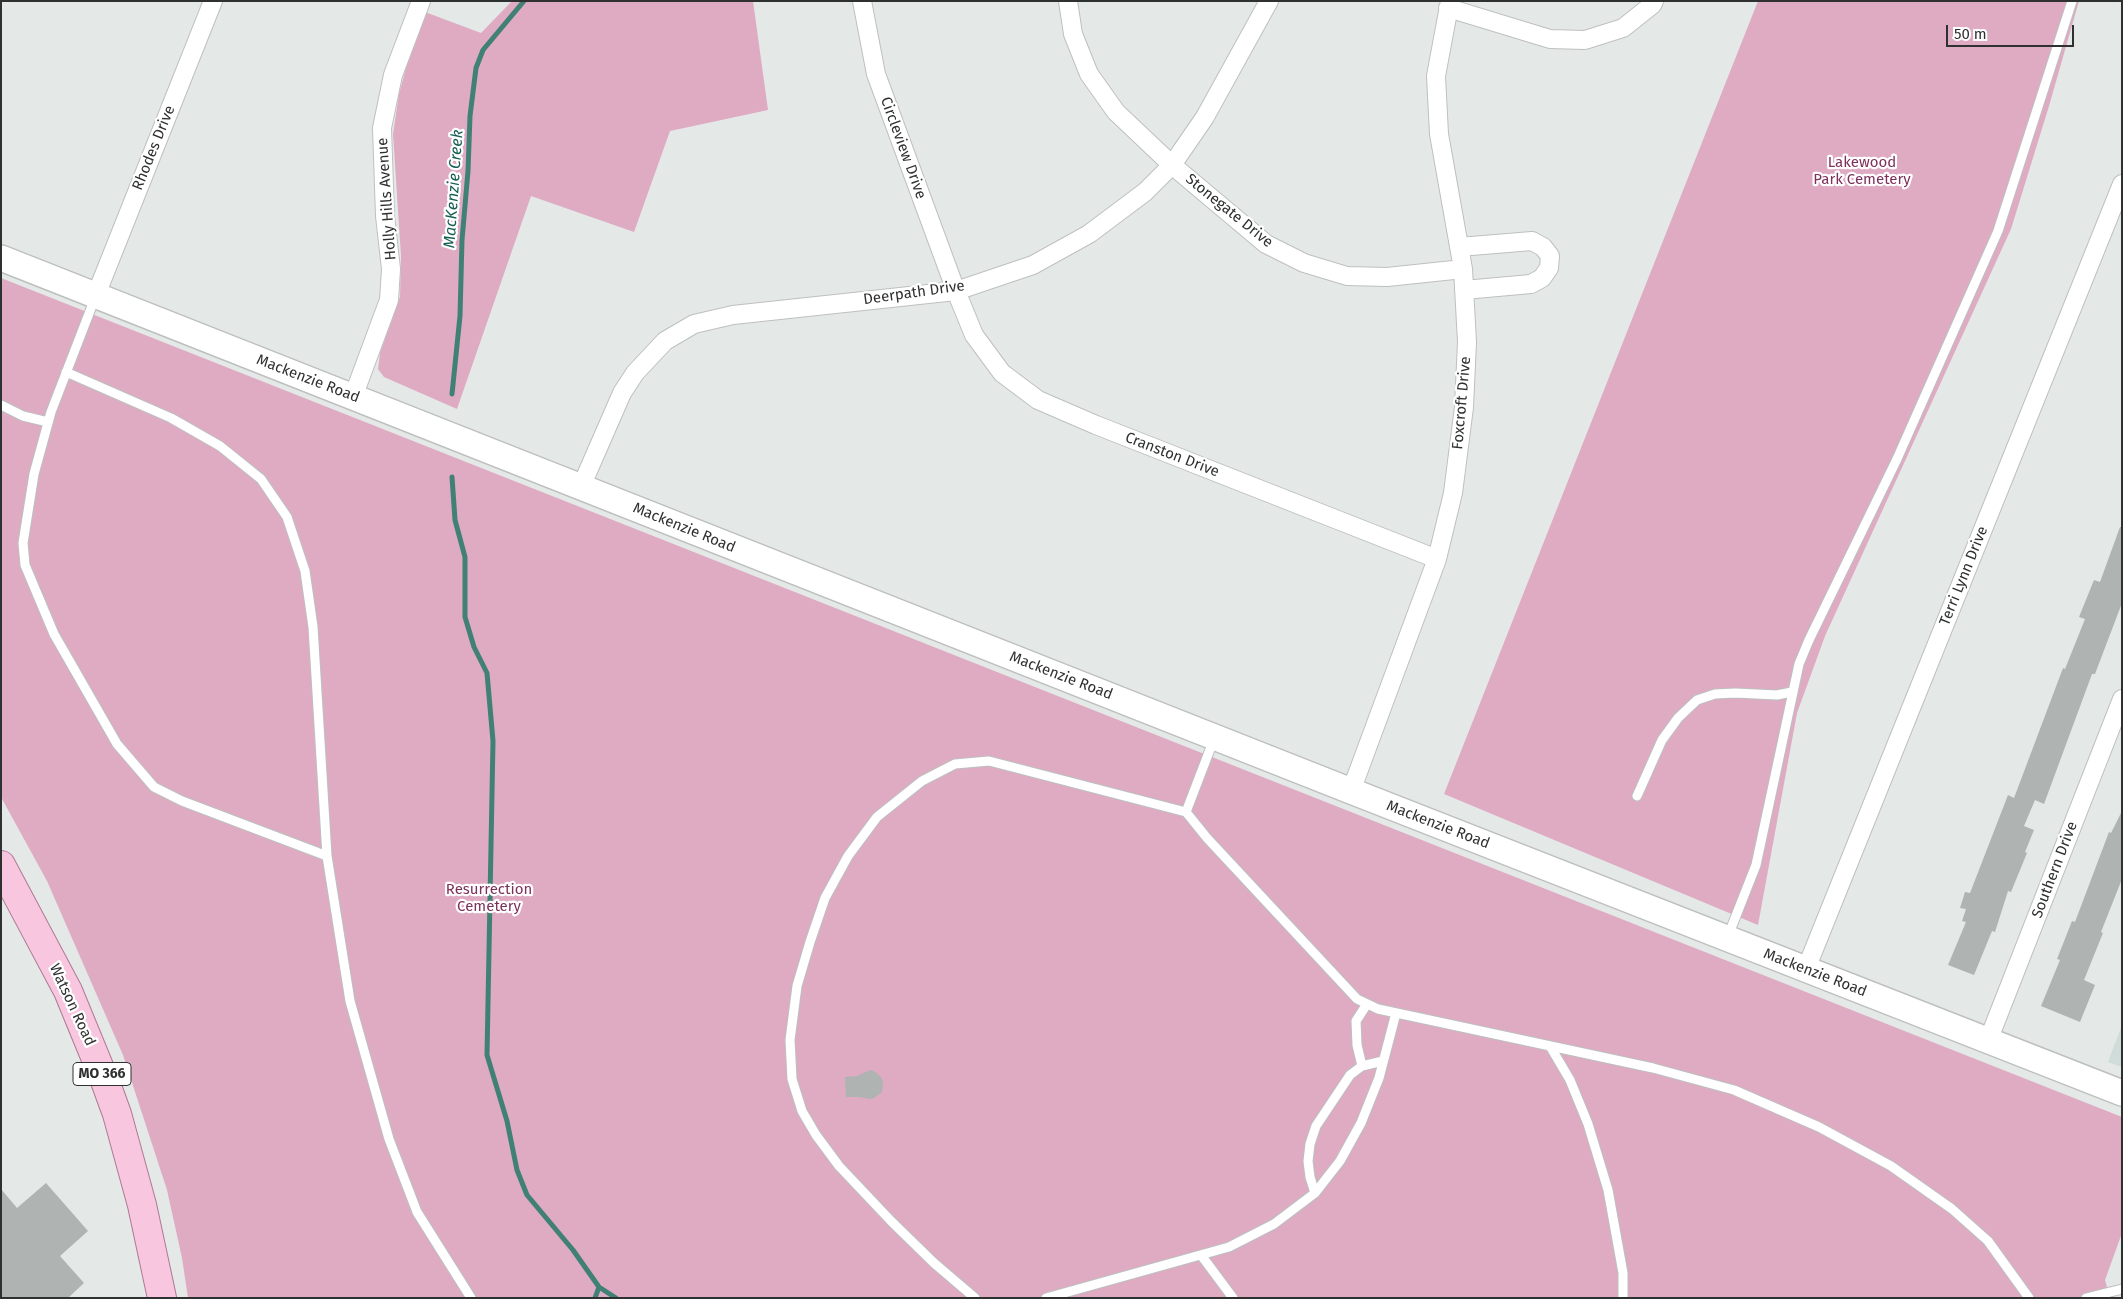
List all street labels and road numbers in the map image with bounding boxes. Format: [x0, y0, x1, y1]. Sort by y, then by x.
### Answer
street label: Circleview Drive [876, 95, 930, 201]
street label: Rhodes Drive [129, 103, 179, 193]
street label: Holly Hills Avenue [374, 137, 400, 261]
street label: Stonegate Drive [1182, 170, 1276, 252]
street label: Deerpath Drive [862, 277, 966, 309]
street label: Mackenzie Road [254, 351, 362, 407]
street label: Foxcroft Drive [1449, 356, 1475, 450]
street label: Cranston Drive [1122, 429, 1222, 481]
street label: Mackenzie Road [630, 499, 738, 557]
street label: Terri Lynn Drive [1936, 524, 1992, 628]
street label: Mackenzie Road [1007, 648, 1115, 704]
street label: Mackenzie Road [1384, 797, 1492, 853]
street label: Southern Drive [2028, 819, 2082, 921]
street label: Mackenzie Road [1761, 945, 1869, 1001]
street label: Watson Road [45, 961, 99, 1049]
road number: MO 366 [73, 1062, 131, 1086]

